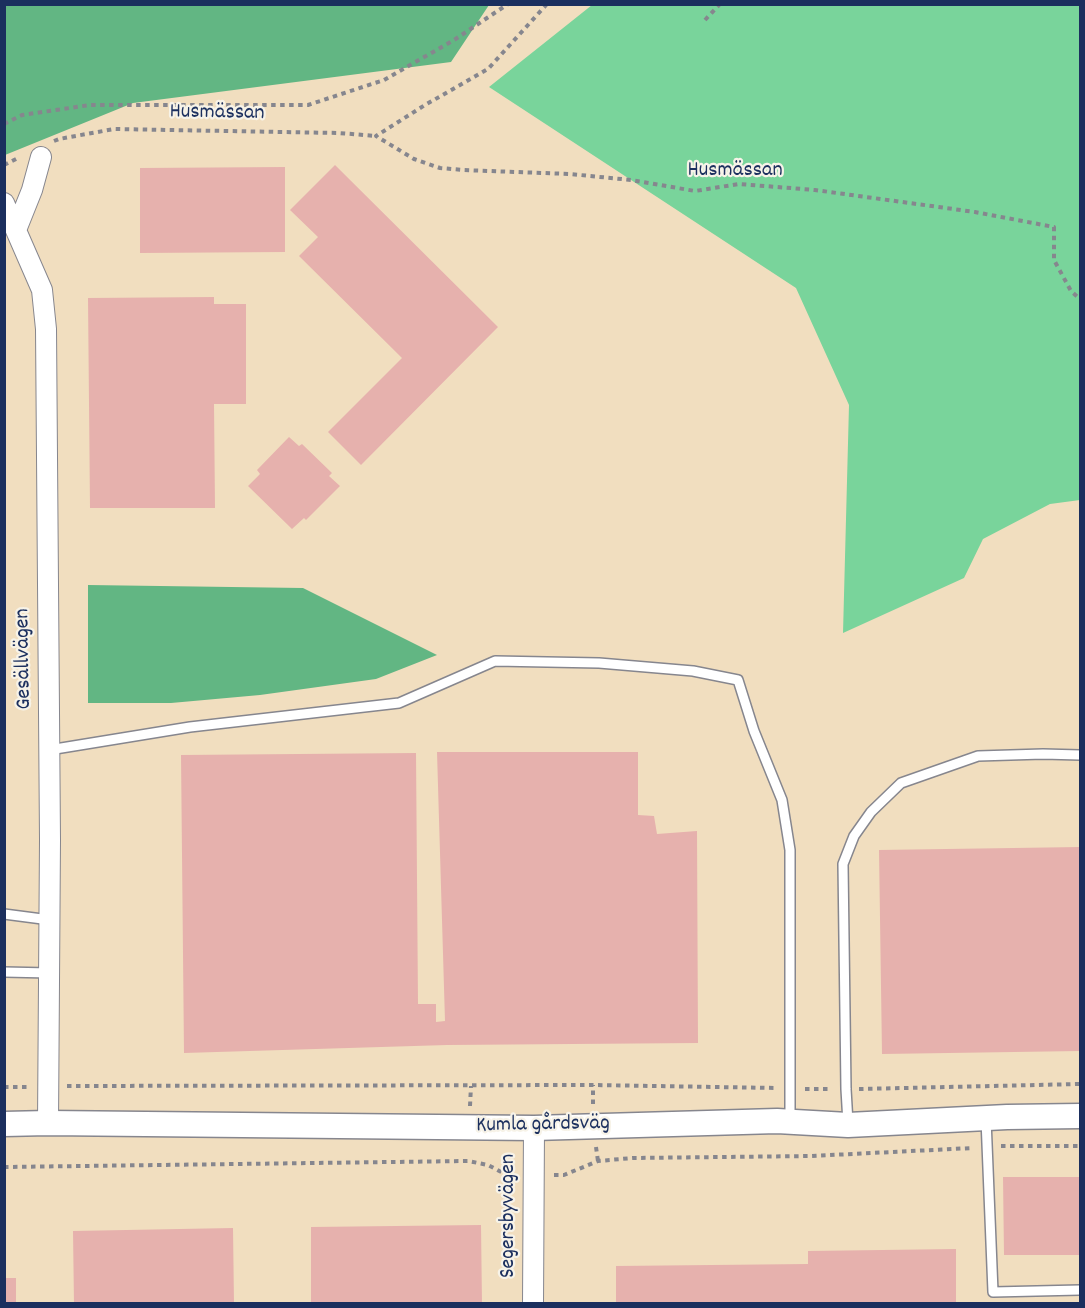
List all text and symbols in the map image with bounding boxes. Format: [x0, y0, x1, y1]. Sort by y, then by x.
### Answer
street label: Husmässan [169, 100, 265, 128]
street label: Husmässan [687, 159, 783, 185]
street label: Gesällvägen [11, 608, 39, 710]
street label: Kumla gårdsväg [476, 1112, 610, 1140]
street label: Segersbyvägen [497, 1154, 523, 1278]

